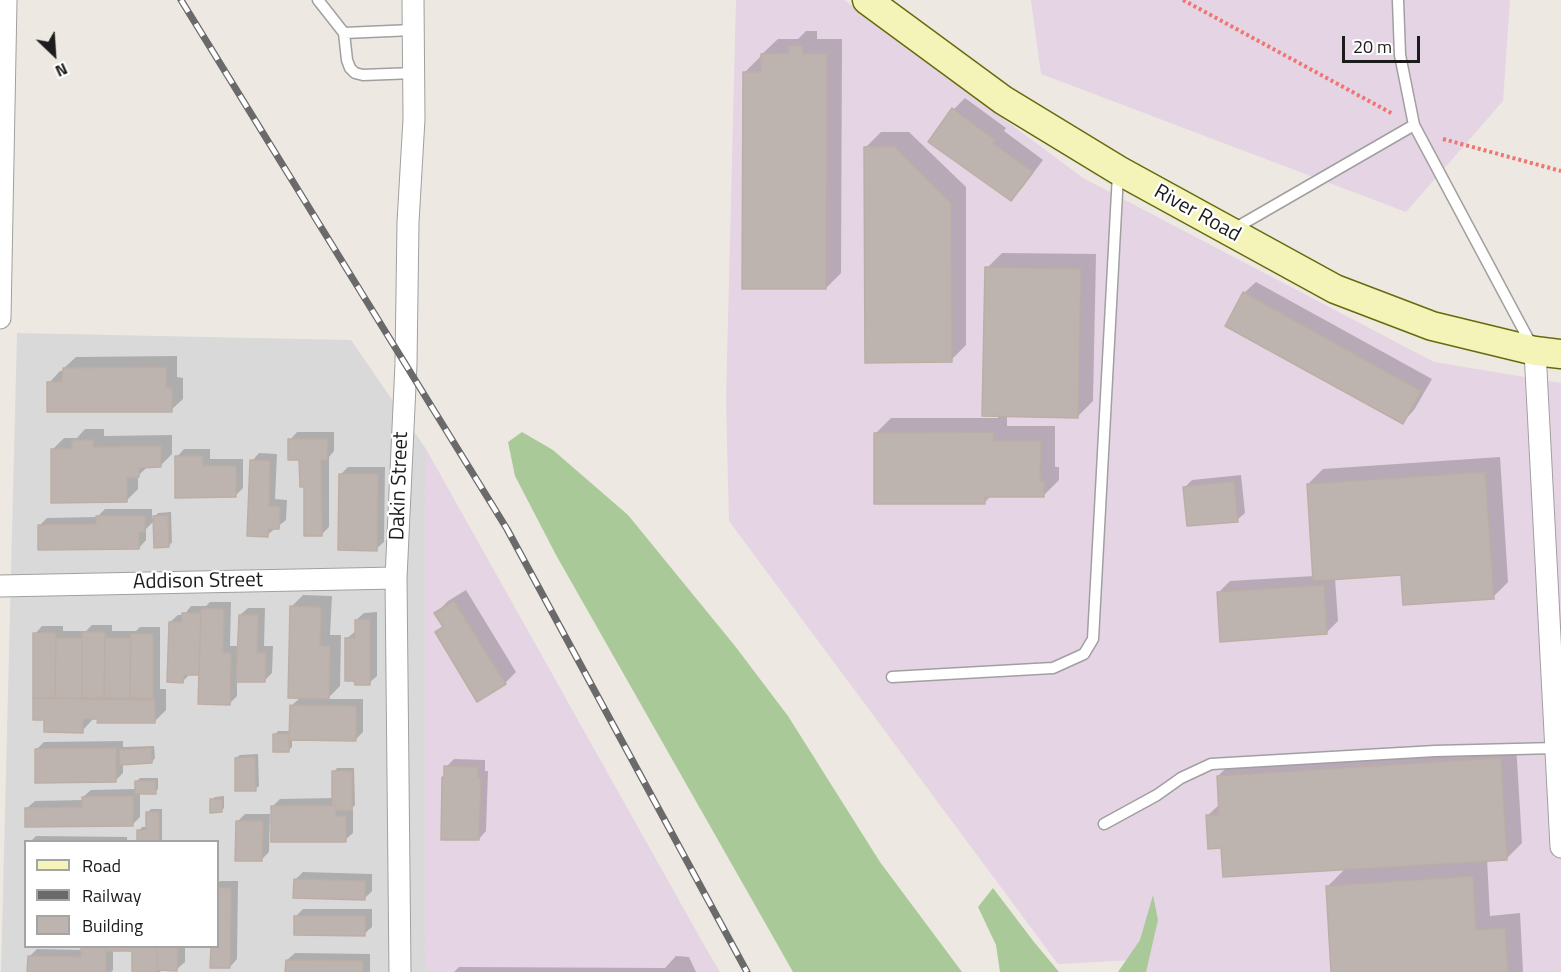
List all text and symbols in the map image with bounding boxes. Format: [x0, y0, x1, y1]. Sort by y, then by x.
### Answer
north arrow [24, 24, 84, 84]
scale bar [1345, 24, 1423, 62]
text: 20 m [1353, 33, 1392, 60]
text: N [52, 57, 72, 84]
street label: River Road [1149, 180, 1245, 248]
street label: Dakin Street [386, 431, 414, 541]
street label: Addison Street [133, 568, 263, 596]
legend [24, 840, 219, 948]
text: Road [82, 852, 121, 879]
text: Railway [82, 882, 141, 909]
text: Building [82, 912, 143, 939]

